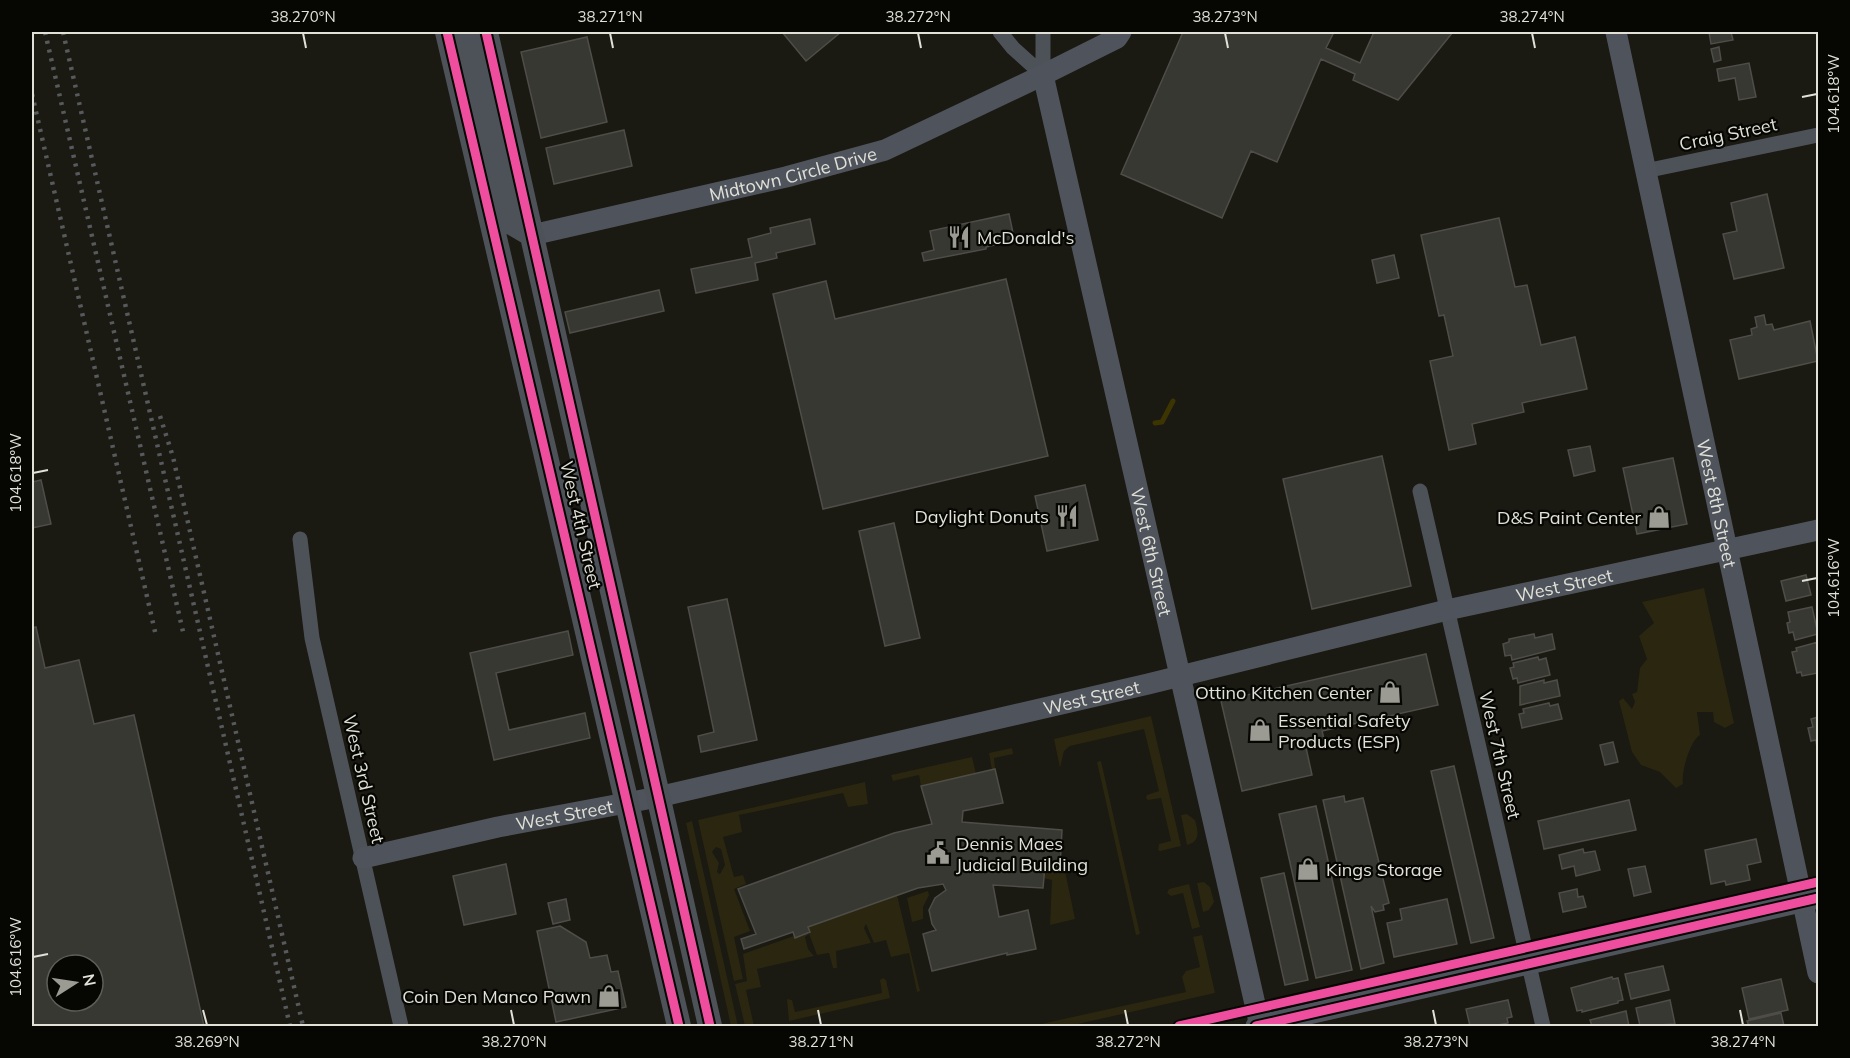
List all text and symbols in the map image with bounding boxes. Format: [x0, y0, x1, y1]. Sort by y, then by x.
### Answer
text: 38.270°N [270, 7, 336, 26]
text: 38.271°N [577, 7, 643, 26]
text: 38.272°N [885, 7, 951, 26]
text: 38.273°N [1192, 7, 1258, 26]
text: 38.274°N [1499, 7, 1565, 26]
text: 104.618°W [1824, 54, 1843, 134]
street label: Craig Street [1677, 112, 1779, 156]
street label: Midtown Circle Drive [707, 141, 879, 206]
restaurant icon: McDonald's [946, 224, 972, 250]
place label: McDonald's [977, 226, 1074, 249]
text: 104.618°W [6, 433, 25, 513]
street label: West 8th Street [1692, 437, 1742, 570]
street label: West 4th Street [555, 459, 607, 591]
street label: West 6th Street [1126, 485, 1178, 618]
restaurant icon: Daylight Donuts [1054, 503, 1080, 529]
shop icon: D&S Paint Center [1646, 504, 1672, 530]
place label: Daylight Donuts [914, 505, 1049, 528]
place label: D&S Paint Center [1497, 506, 1641, 529]
text: 104.616°W [1824, 538, 1843, 618]
street label: West Street [1514, 563, 1615, 606]
street label: West Street [1041, 675, 1142, 719]
shop icon: Ottino Kitchen Center [1377, 679, 1403, 705]
place label: Ottino Kitchen Center [1195, 681, 1372, 704]
street label: West 7th Street [1474, 689, 1526, 821]
place label: Essential Safety Products (ESP) [1278, 709, 1411, 753]
street label: West 3rd Street [338, 713, 390, 845]
shop icon: Essential Safety Products (ESP) [1247, 717, 1273, 743]
street label: West Street [514, 794, 615, 835]
place label: Dennis Maes Judicial Building [956, 832, 1088, 876]
public building icon: Dennis Maes Judicial Building [925, 840, 951, 866]
shop icon: Kings Storage [1295, 856, 1321, 882]
place label: Kings Storage [1326, 858, 1442, 881]
text: 104.616°W [6, 917, 25, 997]
north arrow [45, 953, 105, 1013]
text: N [79, 972, 101, 988]
shop icon: Coin Den Manco Pawn [596, 983, 622, 1009]
place label: Coin Den Manco Pawn [402, 985, 591, 1008]
text: 38.269°N [174, 1032, 240, 1051]
text: 38.270°N [481, 1032, 547, 1051]
text: 38.271°N [788, 1032, 854, 1051]
text: 38.272°N [1095, 1032, 1161, 1051]
text: 38.273°N [1403, 1032, 1469, 1051]
text: 38.274°N [1710, 1032, 1776, 1051]

